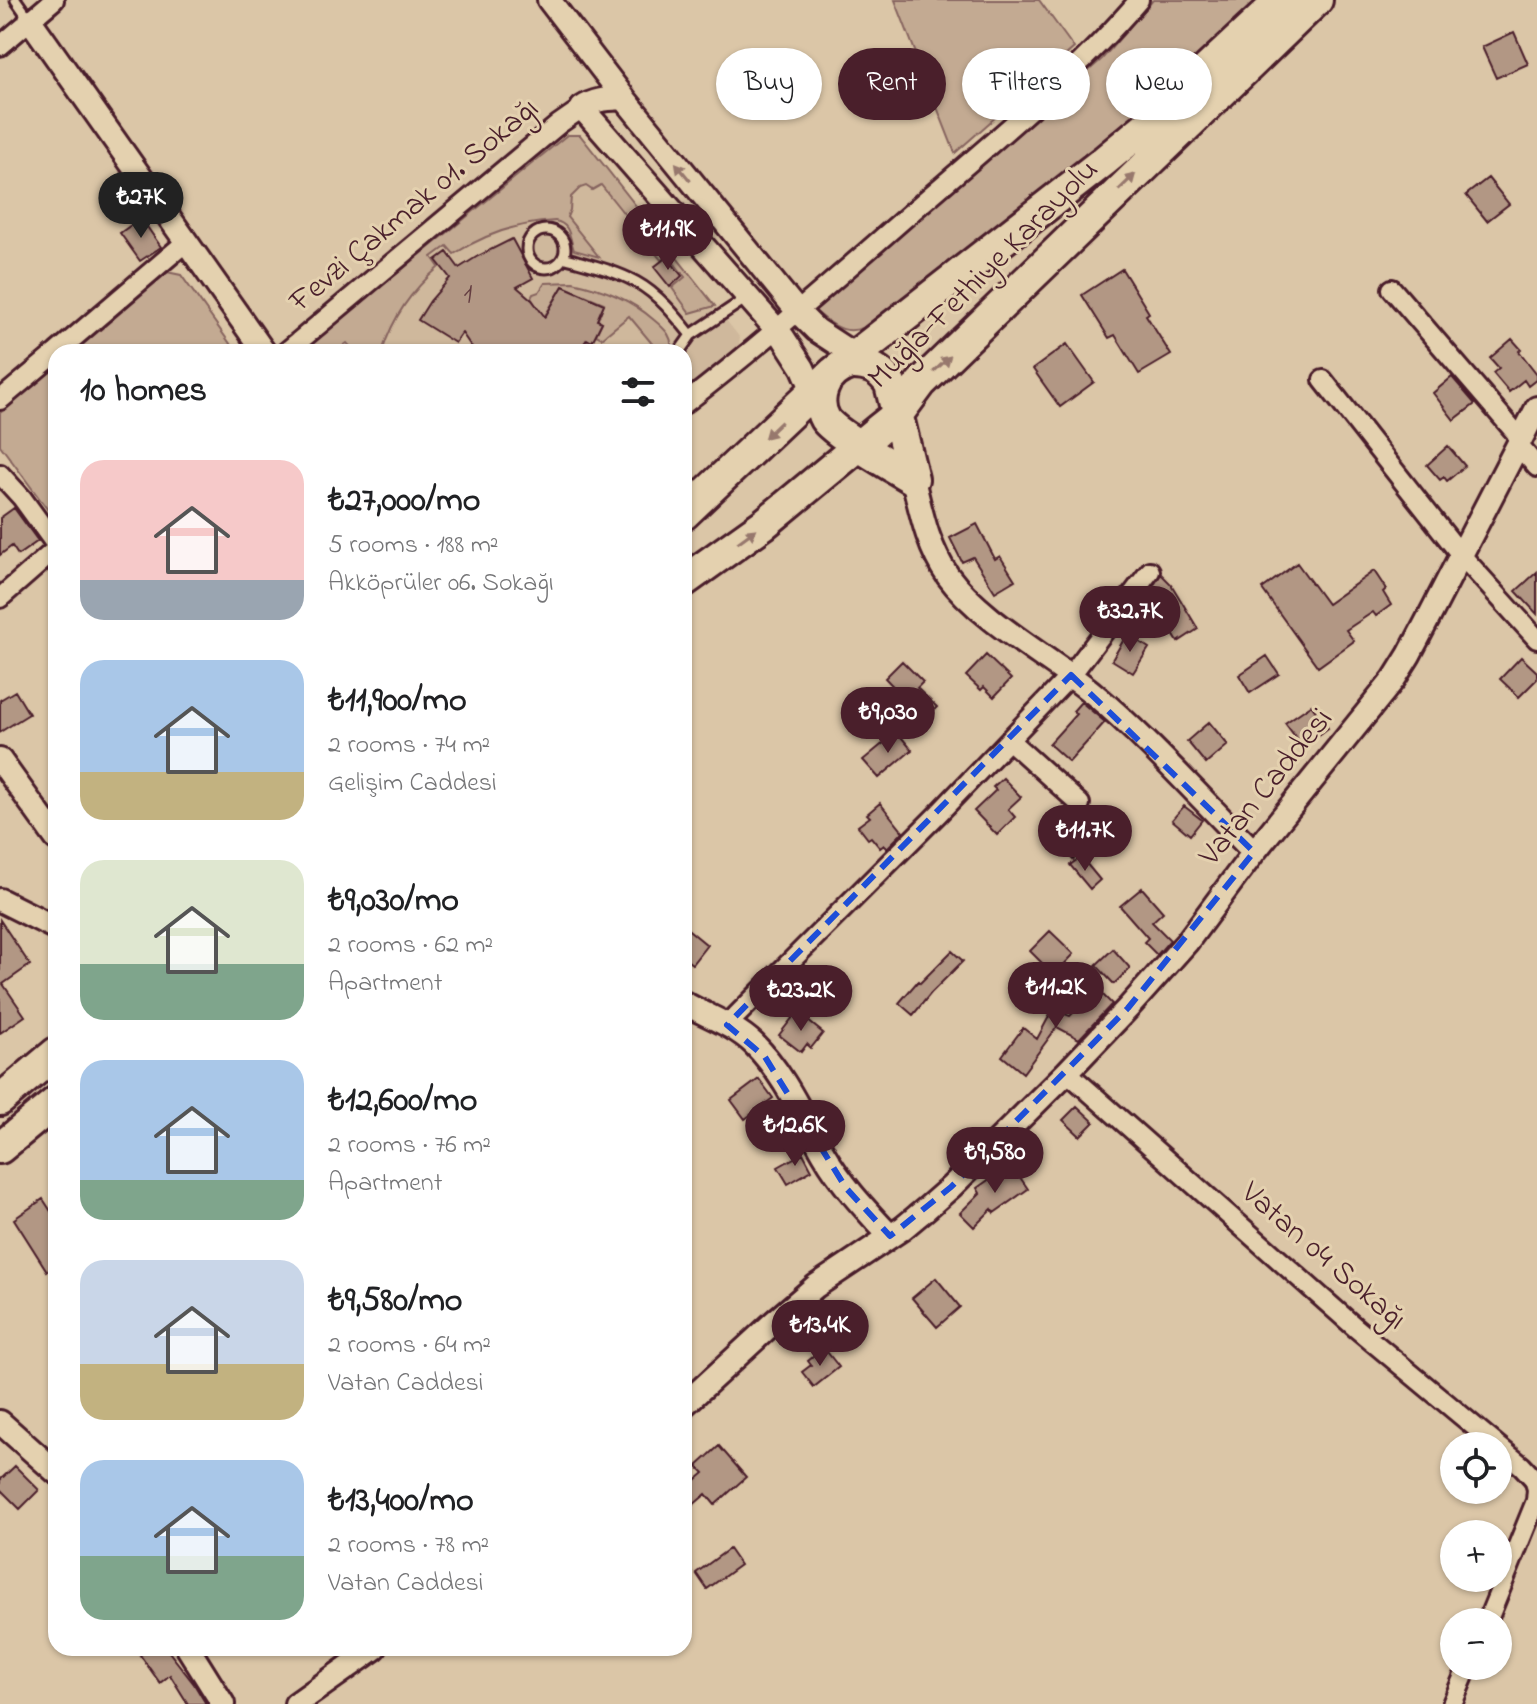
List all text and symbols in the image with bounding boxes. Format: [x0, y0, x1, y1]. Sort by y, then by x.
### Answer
chip: Buy [716, 48, 822, 120]
chip: Rent [838, 48, 946, 120]
chip: Filters [962, 48, 1090, 120]
chip: New [1106, 48, 1212, 120]
street label: Fevzi Çakmak 01. Sokağı [282, 90, 548, 322]
street label: Muğla-Fethiye Karayolu [858, 149, 1111, 402]
one-way arrow [676, 162, 692, 182]
pin: ₺27K [94, 172, 188, 240]
one-way arrow [1117, 174, 1136, 192]
text: ₺27K [116, 179, 166, 217]
pin: ₺11.9K [603, 204, 733, 272]
text: ₺11.9K [640, 211, 696, 249]
house number: 1 [464, 278, 472, 312]
one-way arrow [932, 356, 951, 374]
text: 10 homes [80, 367, 207, 417]
icon: filters [616, 370, 660, 414]
one-way arrow [764, 420, 783, 438]
text: ₺27,000/mo [328, 477, 480, 527]
icon: home [144, 492, 240, 588]
text: 5 rooms · 188 m² [328, 527, 499, 565]
one-way arrow [737, 529, 758, 544]
text: Akköprüler 06. Sokağı [328, 565, 554, 603]
pin: ₺32.7K [1065, 586, 1195, 654]
text: ₺32.7K [1097, 593, 1163, 631]
text: ₺11,900/mo [328, 677, 467, 727]
pin: ₺9,030 [823, 687, 953, 755]
icon: home [144, 692, 240, 788]
text: ₺9,030 [859, 694, 917, 732]
street label: Vatan Caddesi [1188, 699, 1345, 878]
text: 2 rooms · 74 m² [328, 727, 490, 765]
text: Gelişim Caddesi [328, 765, 497, 803]
pin: ₺11.7K [1020, 805, 1150, 873]
text: ₺11.7K [1056, 812, 1114, 850]
text: ₺9,030/mo [328, 877, 459, 927]
icon: home [144, 892, 240, 988]
text: 2 rooms · 62 m² [328, 927, 493, 965]
pin: ₺11.2K [991, 962, 1121, 1030]
text: Apartment [328, 965, 442, 1003]
pin: ₺23.2K [736, 965, 866, 1033]
text: ₺11.2K [1026, 969, 1086, 1007]
text: ₺23.2K [767, 972, 835, 1010]
text: ₺12,600/mo [328, 1077, 477, 1127]
icon: home [144, 1092, 240, 1188]
pin: ₺12.6K [730, 1100, 860, 1168]
text: ₺12.6K [763, 1107, 827, 1145]
text: 2 rooms · 76 m² [328, 1127, 491, 1165]
pin: ₺9,580 [930, 1127, 1060, 1195]
text: ₺9,580 [964, 1134, 1026, 1172]
text: Apartment [328, 1165, 442, 1203]
street label: Vatan 04 Sokağı [1228, 1171, 1416, 1343]
text: ₺9,580/mo [328, 1277, 463, 1327]
icon: home [144, 1292, 240, 1388]
pin: ₺13.4K [755, 1300, 885, 1368]
text: ₺13.4K [790, 1307, 850, 1345]
text: 2 rooms · 64 m² [328, 1327, 491, 1365]
text: Vatan Caddesi [328, 1365, 483, 1403]
map controls [1440, 1432, 1512, 1680]
button: locate [1440, 1432, 1512, 1504]
text: ₺13,400/mo [328, 1477, 474, 1527]
icon: home [144, 1492, 240, 1588]
button: + [1440, 1520, 1512, 1592]
text: 2 rooms · 78 m² [328, 1527, 489, 1565]
text: Vatan Caddesi [328, 1565, 483, 1603]
button: − [1440, 1608, 1512, 1680]

